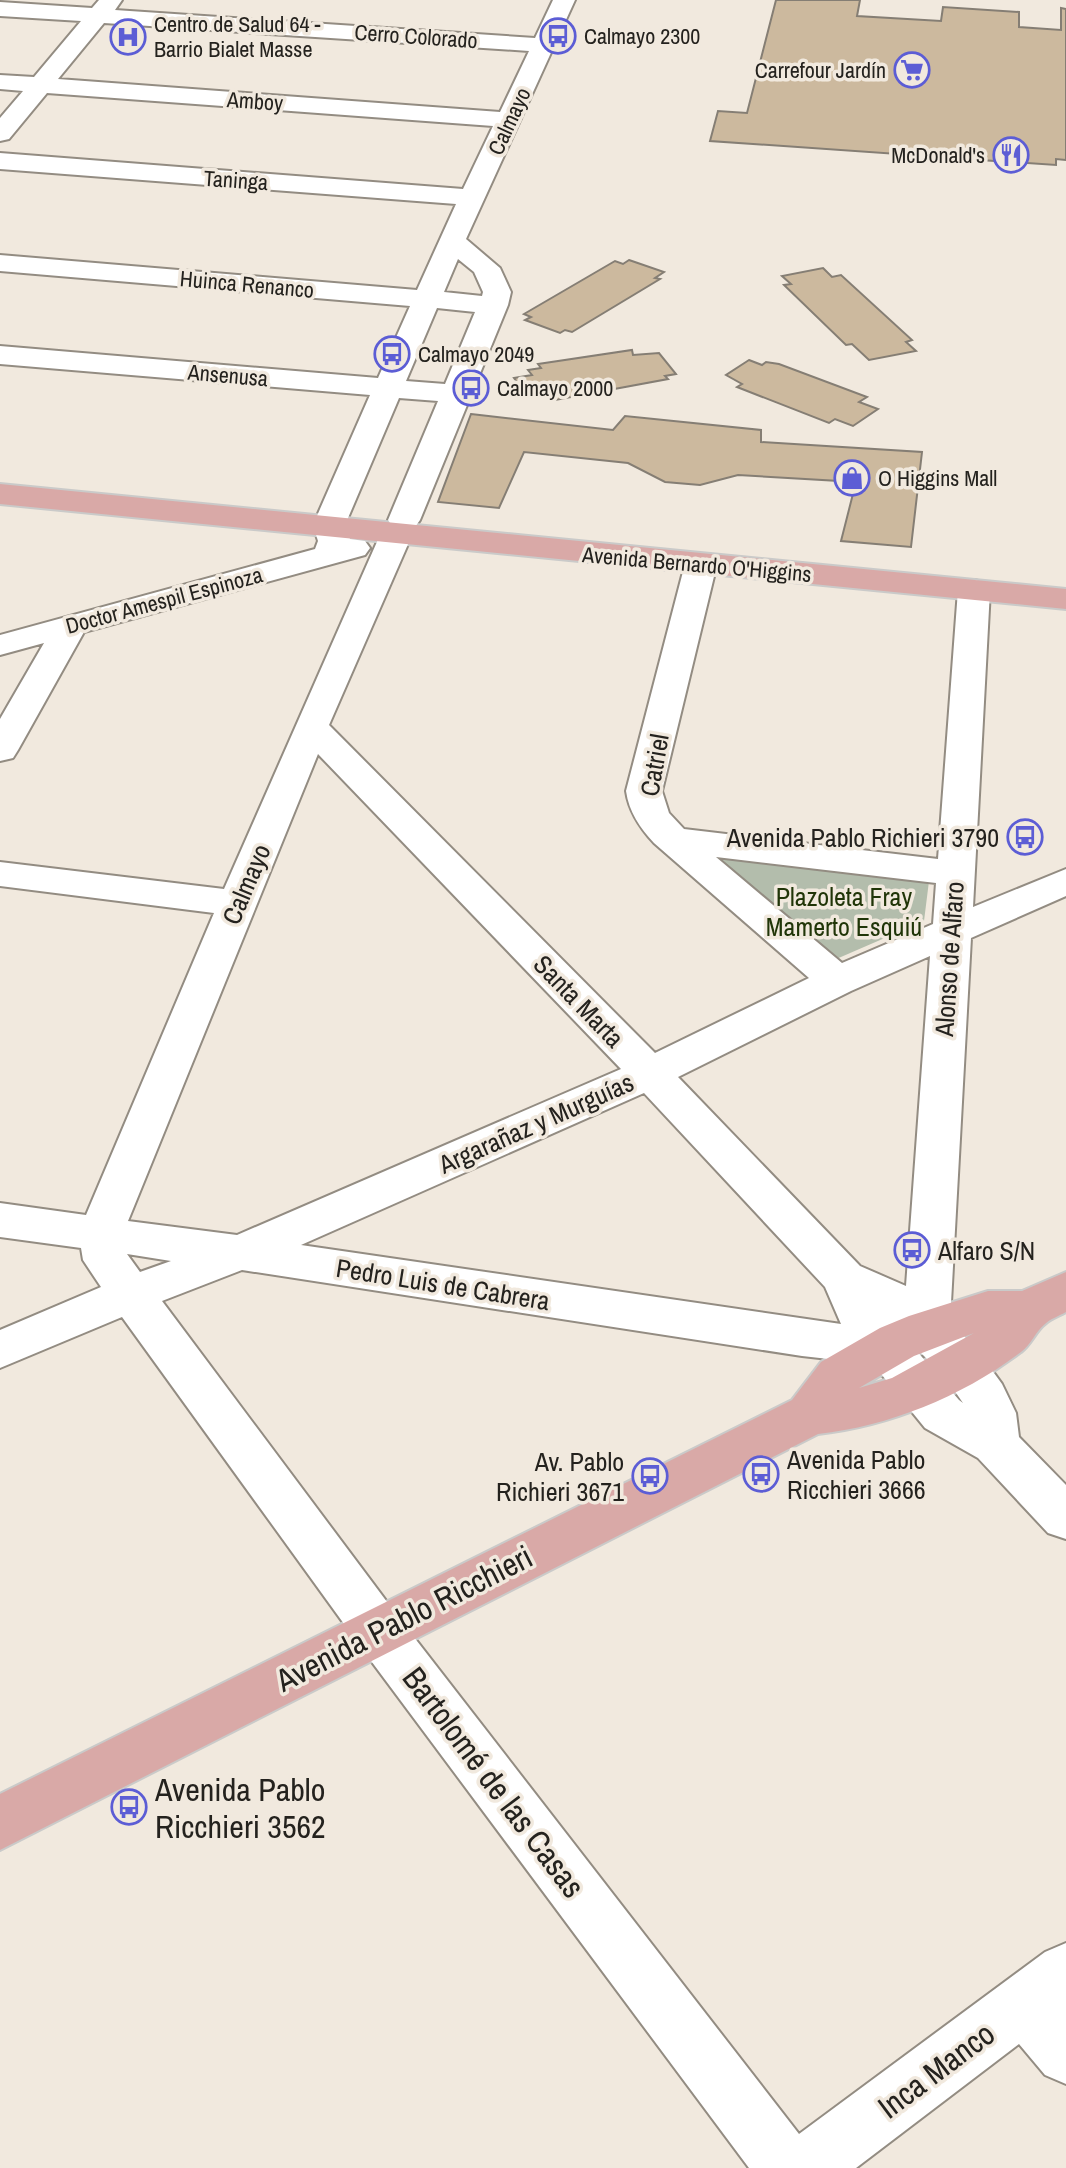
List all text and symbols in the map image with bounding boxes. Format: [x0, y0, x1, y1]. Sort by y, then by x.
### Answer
place label: Centro de Salud 64 - Barrio Bialet Masse [154, 9, 320, 64]
street label: Cerro Colorado [353, 17, 479, 55]
bus stop icon: Calmayo 2300 [539, 17, 577, 55]
hospital icon: Centro de Salud 64 - Barrio Bialet Masse [109, 18, 147, 56]
place label: Calmayo 2300 [584, 21, 700, 51]
supermarket icon: Carrefour Jardín [893, 51, 931, 89]
place label: Carrefour Jardín [755, 55, 886, 85]
street label: Calmayo [480, 82, 538, 160]
street label: Amboy [225, 84, 284, 118]
restaurant icon: McDonald's [992, 136, 1030, 174]
place label: McDonald's [891, 140, 985, 170]
street label: Taninga [203, 163, 269, 197]
street label: Huinca Renanco [179, 263, 315, 305]
bus stop icon: Calmayo 2049 [373, 335, 411, 373]
place label: Calmayo 2049 [418, 339, 534, 369]
street label: Ansenusa [186, 356, 269, 393]
bus stop icon: Calmayo 2000 [452, 369, 490, 407]
place label: Calmayo 2000 [497, 373, 613, 403]
shop icon: O Higgins Mall [833, 459, 871, 497]
place label: O Higgins Mall [878, 463, 997, 493]
street label: Avenida Bernardo O'Higgins [580, 539, 813, 589]
street label: Doctor Amespil Espinoza [62, 559, 266, 641]
street label: Catriel [631, 731, 677, 799]
bus stop icon: Avenida Pablo Richieri 3790 [1006, 818, 1044, 856]
place label: Avenida Pablo Richieri 3790 [726, 820, 999, 855]
street label: Calmayo [213, 838, 279, 930]
park label: Plazoleta Fray Mamerto Esquiú [766, 879, 922, 944]
street label: Alonso de Alfaro [926, 880, 972, 1039]
street label: Santa Marta [526, 947, 632, 1055]
street label: Argarañaz y Murguías [432, 1064, 639, 1182]
bus stop icon: Alfaro S/N [893, 1231, 931, 1269]
place label: Alfaro S/N [937, 1233, 1035, 1268]
street label: Pedro Luis de Cabrera [334, 1250, 552, 1318]
place label: Avenida Pablo Ricchieri 3666 [786, 1442, 926, 1507]
place label: Av. Pablo Richieri 3671 [496, 1444, 624, 1509]
bus stop icon: Avenida Pablo Ricchieri 3666 [742, 1455, 780, 1493]
bus stop icon: Av. Pablo Richieri 3671 [631, 1457, 669, 1495]
street label: Avenida Pablo Ricchieri [267, 1535, 540, 1702]
street label: Bartolomé de las Casas [393, 1658, 595, 1906]
place label: Avenida Pablo Ricchieri 3562 [154, 1768, 326, 1848]
bus stop icon: Avenida Pablo Ricchieri 3562 [110, 1788, 148, 1826]
street label: Inca Manco [869, 2012, 1003, 2128]

